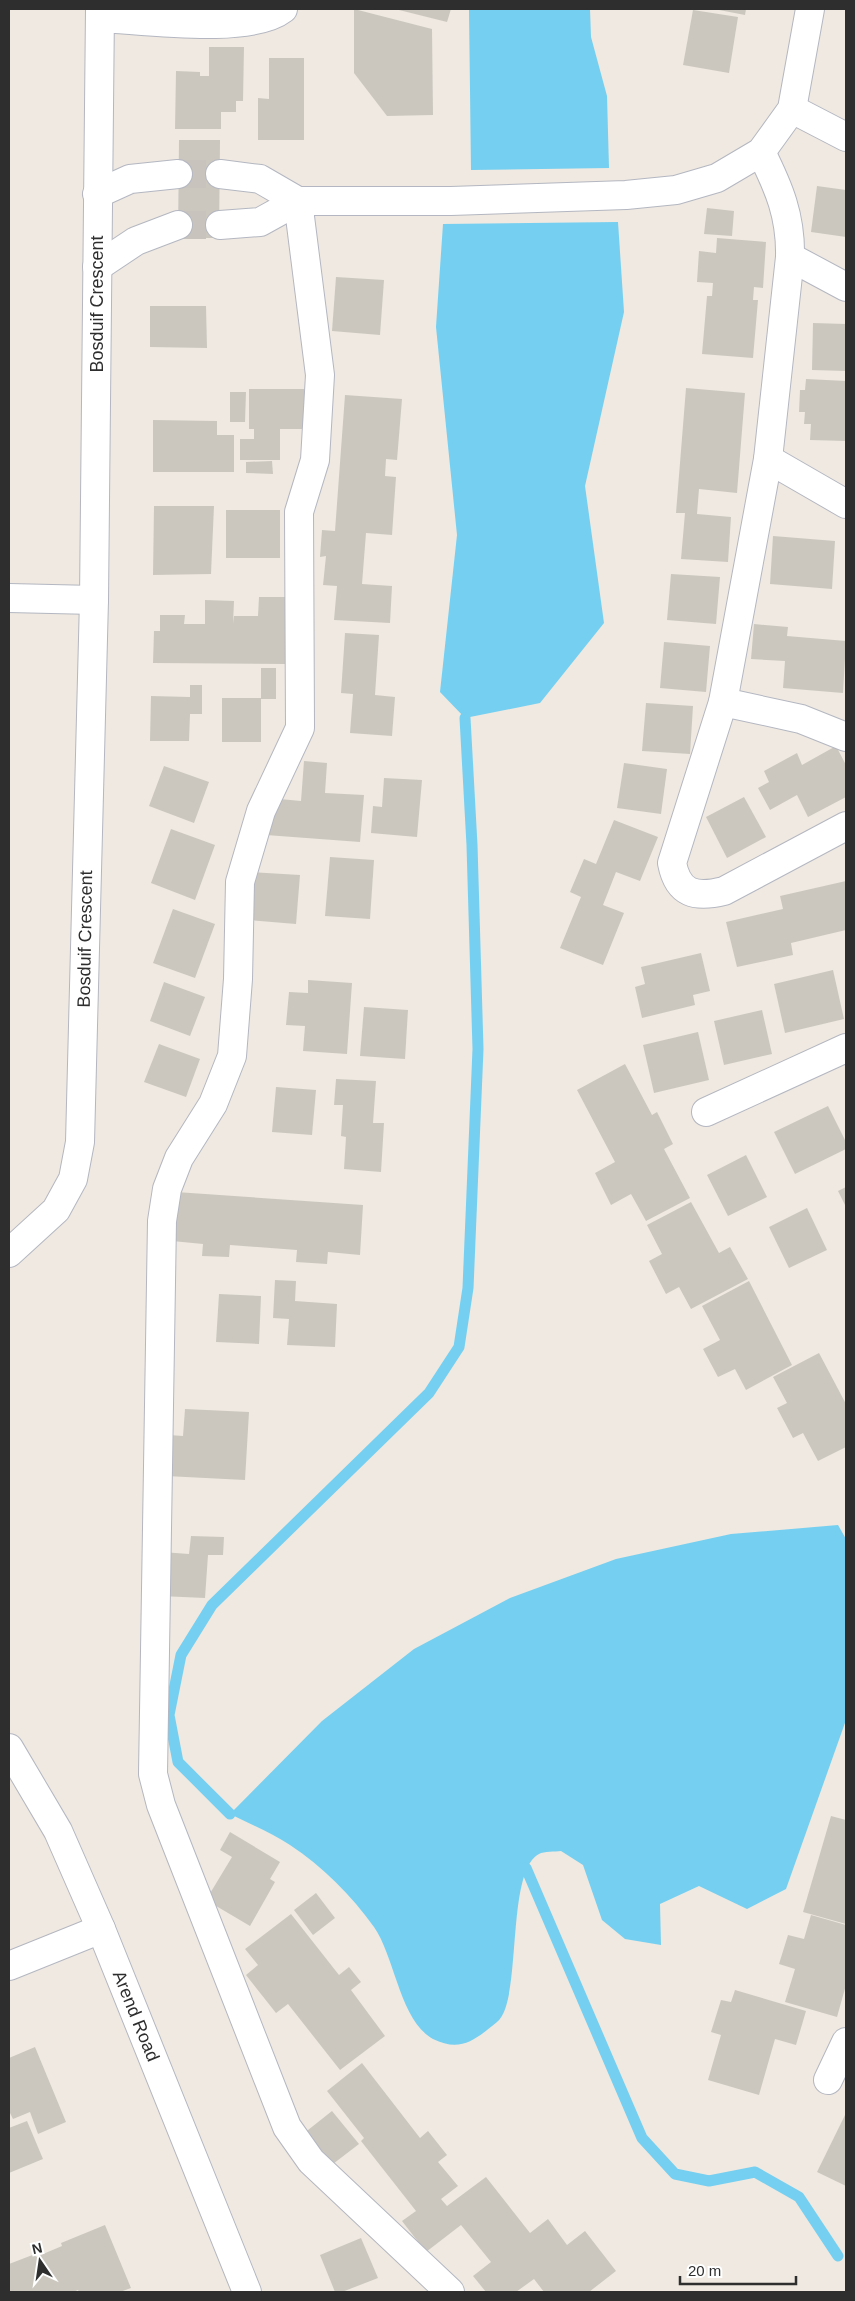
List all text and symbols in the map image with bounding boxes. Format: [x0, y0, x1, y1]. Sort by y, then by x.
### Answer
street label: Bosduif Crescent [87, 235, 107, 373]
street label: Bosduif Crescent [74, 870, 96, 1008]
street label: Arend Road [109, 1968, 163, 2064]
north arrow [15, 2236, 65, 2286]
text: N [30, 2239, 44, 2257]
scale bar [680, 2254, 796, 2286]
text: 20 m [688, 2262, 721, 2279]

